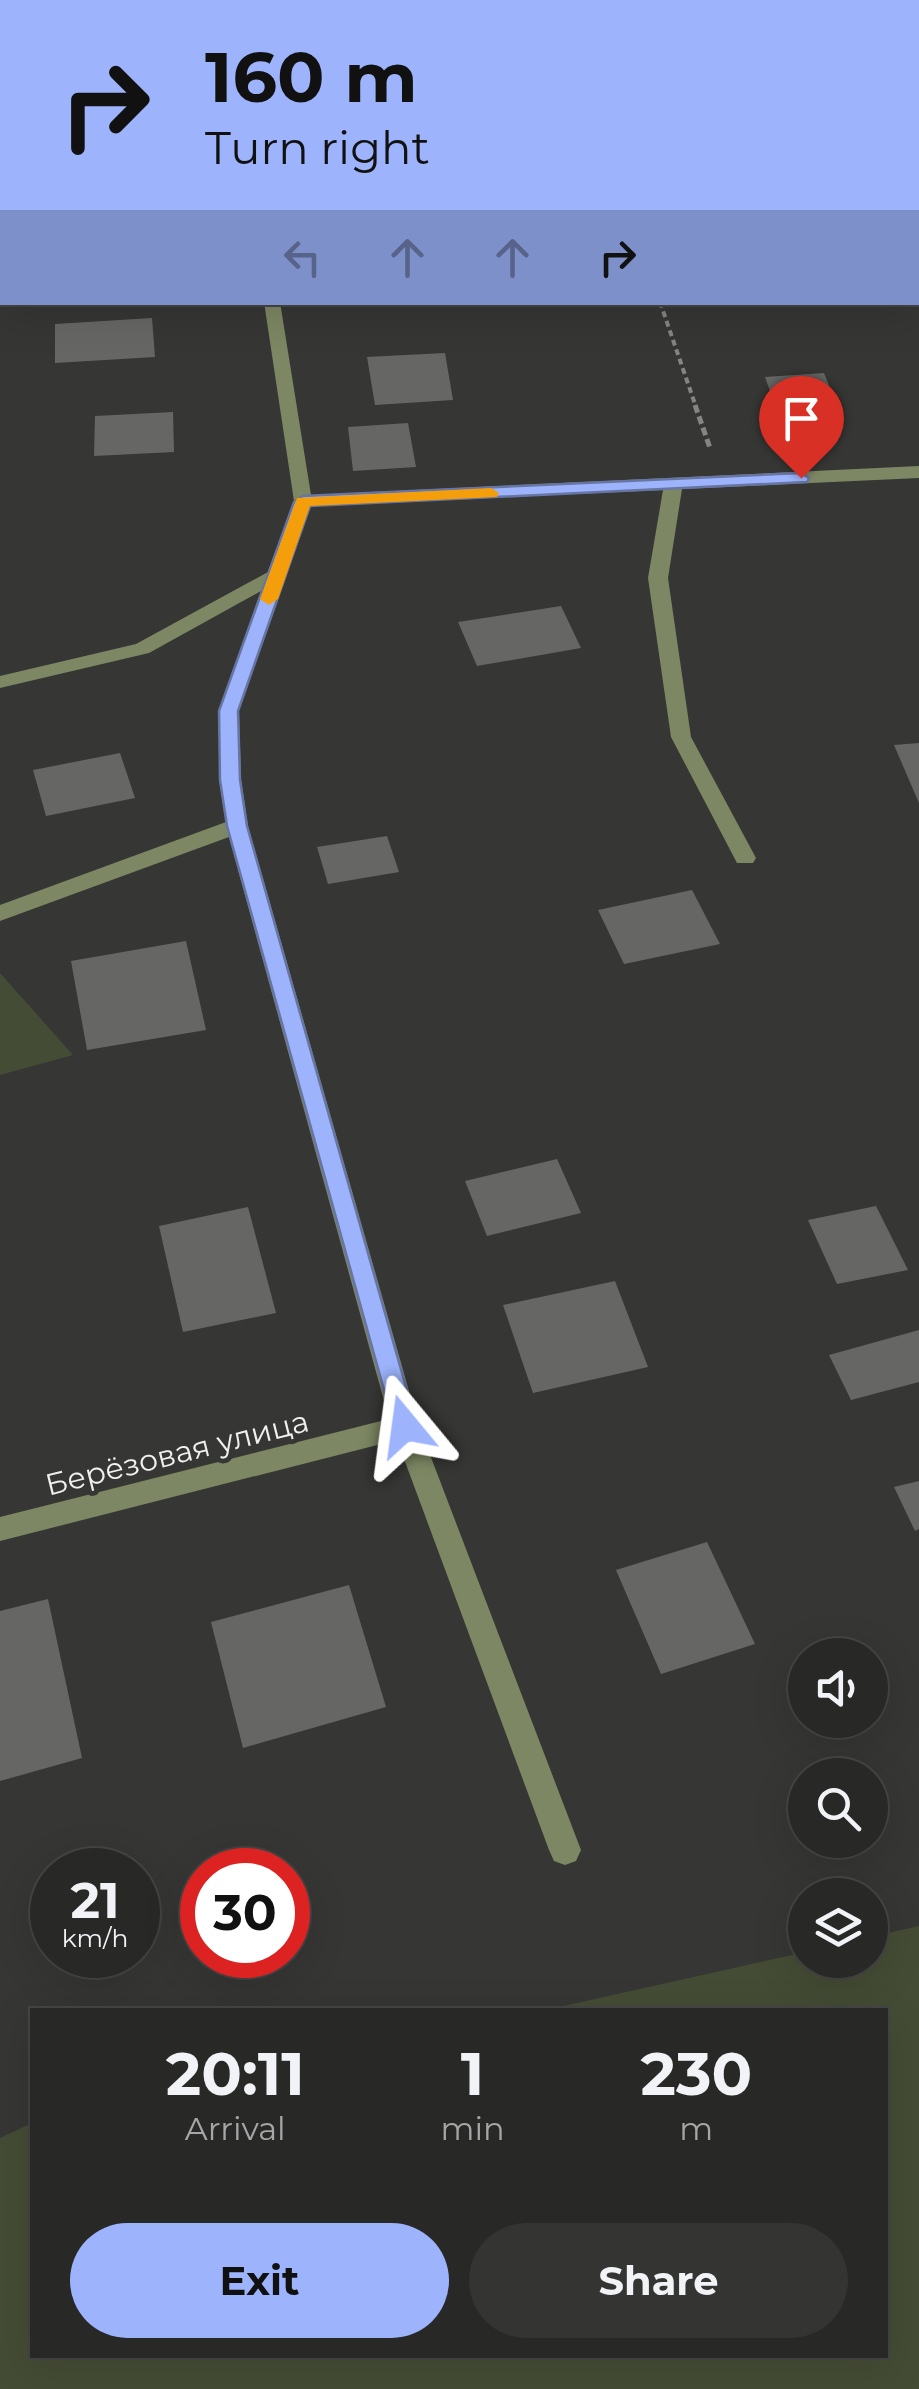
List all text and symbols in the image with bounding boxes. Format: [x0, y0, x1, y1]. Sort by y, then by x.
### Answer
text: 160 m [205, 34, 418, 120]
icon: right [40, 40, 170, 170]
text: Turn right [205, 120, 430, 175]
icon: left [275, 230, 330, 285]
icon: ahead [380, 230, 435, 285]
icon: ahead [485, 230, 540, 285]
icon: right [590, 230, 645, 285]
pin [759, 376, 844, 479]
icon: arrive [774, 391, 829, 446]
position arrow [353, 1374, 457, 1478]
street label: Берёзовая улица [42, 1402, 312, 1504]
map controls [788, 1638, 888, 1978]
button: sound [788, 1638, 888, 1738]
button: search [788, 1758, 888, 1858]
speed limit sign: 30 [180, 1848, 310, 1978]
text: 21 [70, 1870, 120, 1931]
button: layers [788, 1878, 888, 1978]
text: km/h [62, 1923, 128, 1953]
text: 20:11 [166, 2037, 305, 2110]
text: 1 [461, 2037, 484, 2110]
text: 230 [641, 2037, 752, 2110]
text: Arrival [185, 2109, 286, 2148]
text: min [441, 2109, 505, 2148]
text: m [679, 2109, 713, 2148]
button: Exit [70, 2223, 449, 2338]
button: Share [469, 2223, 848, 2338]

